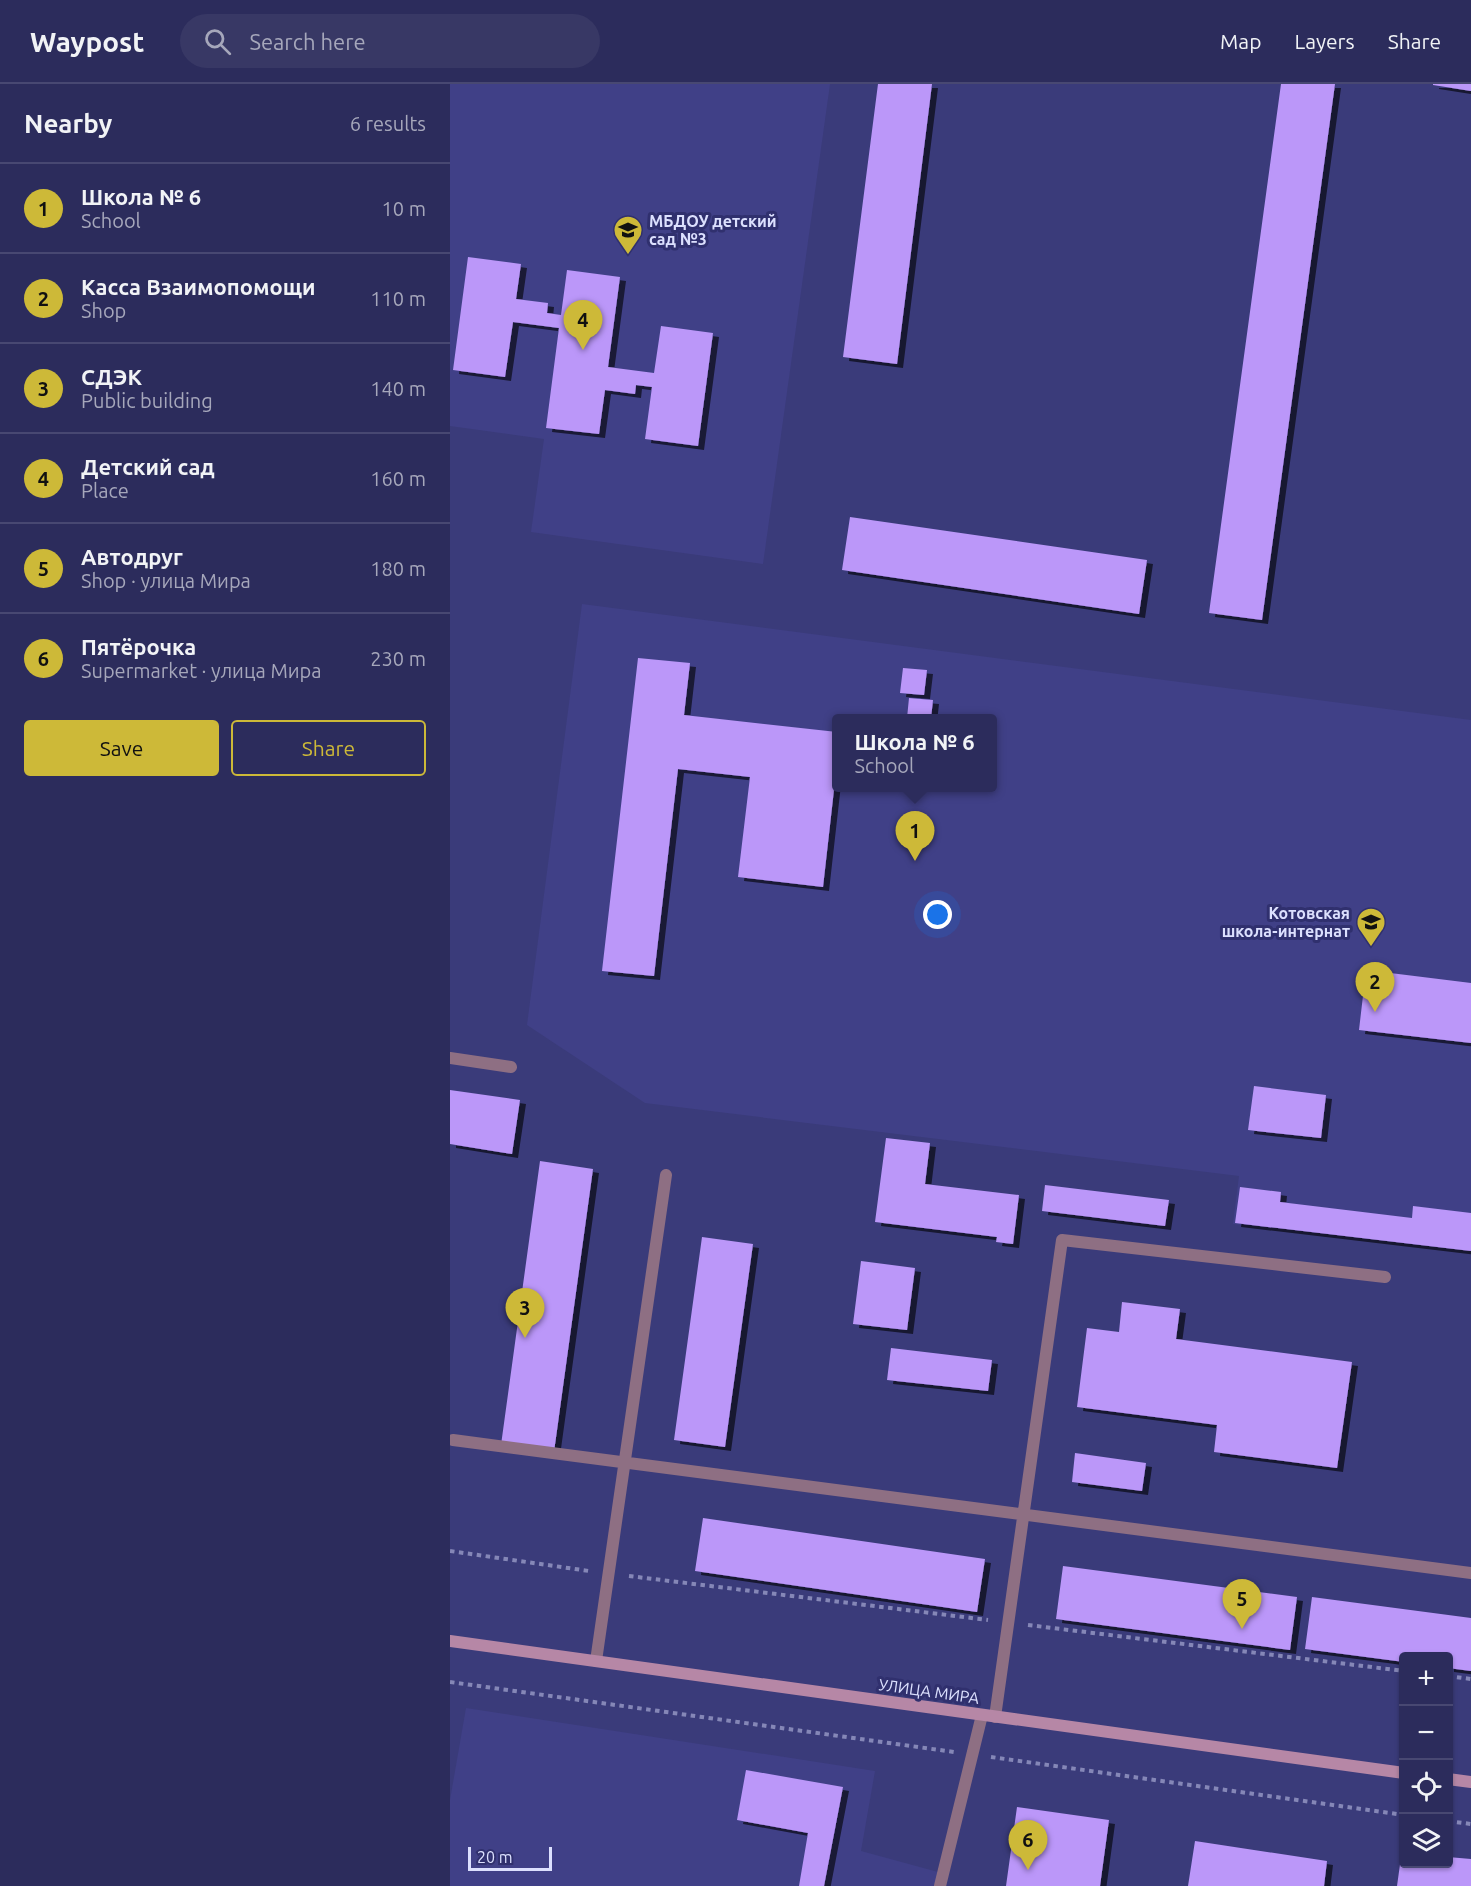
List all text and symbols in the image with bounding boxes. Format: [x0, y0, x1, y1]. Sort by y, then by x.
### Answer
search box [180, 14, 600, 68]
icon: search [201, 25, 234, 58]
text: Waypost [30, 26, 144, 57]
text: Search here [249, 29, 366, 54]
text: Map [1220, 29, 1261, 53]
text: Layers [1294, 29, 1355, 53]
text: Share [1388, 29, 1441, 53]
text: Nearby [24, 109, 112, 138]
text: 6 results [350, 112, 426, 135]
text: Школа № 6 [81, 184, 201, 209]
text: 1 [38, 197, 49, 220]
text: 10 m [382, 197, 426, 220]
text: School [81, 209, 141, 232]
place label: МБДОУ детский сад №3 [649, 212, 777, 248]
school or university icon: МБДОУ детский сад №3 [612, 214, 644, 256]
text: Касса Взаимопомощи [81, 274, 316, 299]
text: 2 [38, 287, 49, 310]
text: 110 m [370, 287, 426, 310]
text: Shop [81, 299, 126, 322]
pin: 4 [564, 300, 602, 350]
text: СДЭК [81, 364, 142, 389]
text: 3 [38, 377, 49, 400]
text: 140 m [370, 377, 426, 400]
text: Public building [81, 389, 213, 412]
text: Детский сад [81, 454, 215, 479]
text: 4 [38, 467, 49, 490]
text: 160 m [370, 467, 426, 490]
text: Place [81, 479, 129, 502]
text: Автодруг [81, 544, 183, 569]
text: 5 [38, 557, 49, 580]
text: 180 m [370, 557, 426, 580]
text: Shop · улица Мира [81, 569, 251, 592]
text: Пятёрочка [81, 634, 196, 659]
text: 6 [38, 647, 49, 670]
text: 230 m [370, 647, 426, 670]
text: Supermarket · улица Мира [81, 659, 322, 682]
popup [832, 714, 997, 792]
button: Save [24, 720, 219, 776]
button: Share [231, 720, 426, 776]
text: Школа № 6 [854, 729, 975, 754]
text: School [854, 754, 914, 777]
pin: 1 [896, 812, 934, 861]
your location [923, 900, 952, 929]
place label: Котовская школа-интернат [1222, 904, 1350, 940]
school or university icon: Котовская школа-интернат [1355, 906, 1387, 948]
pin: 2 [1356, 962, 1394, 1012]
pin: 3 [506, 1288, 544, 1338]
pin: 5 [1222, 1580, 1262, 1629]
map controls [1399, 1652, 1453, 1868]
button: + [1399, 1652, 1453, 1706]
street label: УЛИЦА МИРА [878, 1675, 981, 1707]
button: − [1399, 1706, 1453, 1760]
button: locate [1399, 1760, 1453, 1814]
button: layers [1399, 1814, 1453, 1868]
pin: 6 [1008, 1820, 1048, 1870]
scale bar [468, 1844, 552, 1872]
text: 20 m [477, 1848, 513, 1866]

